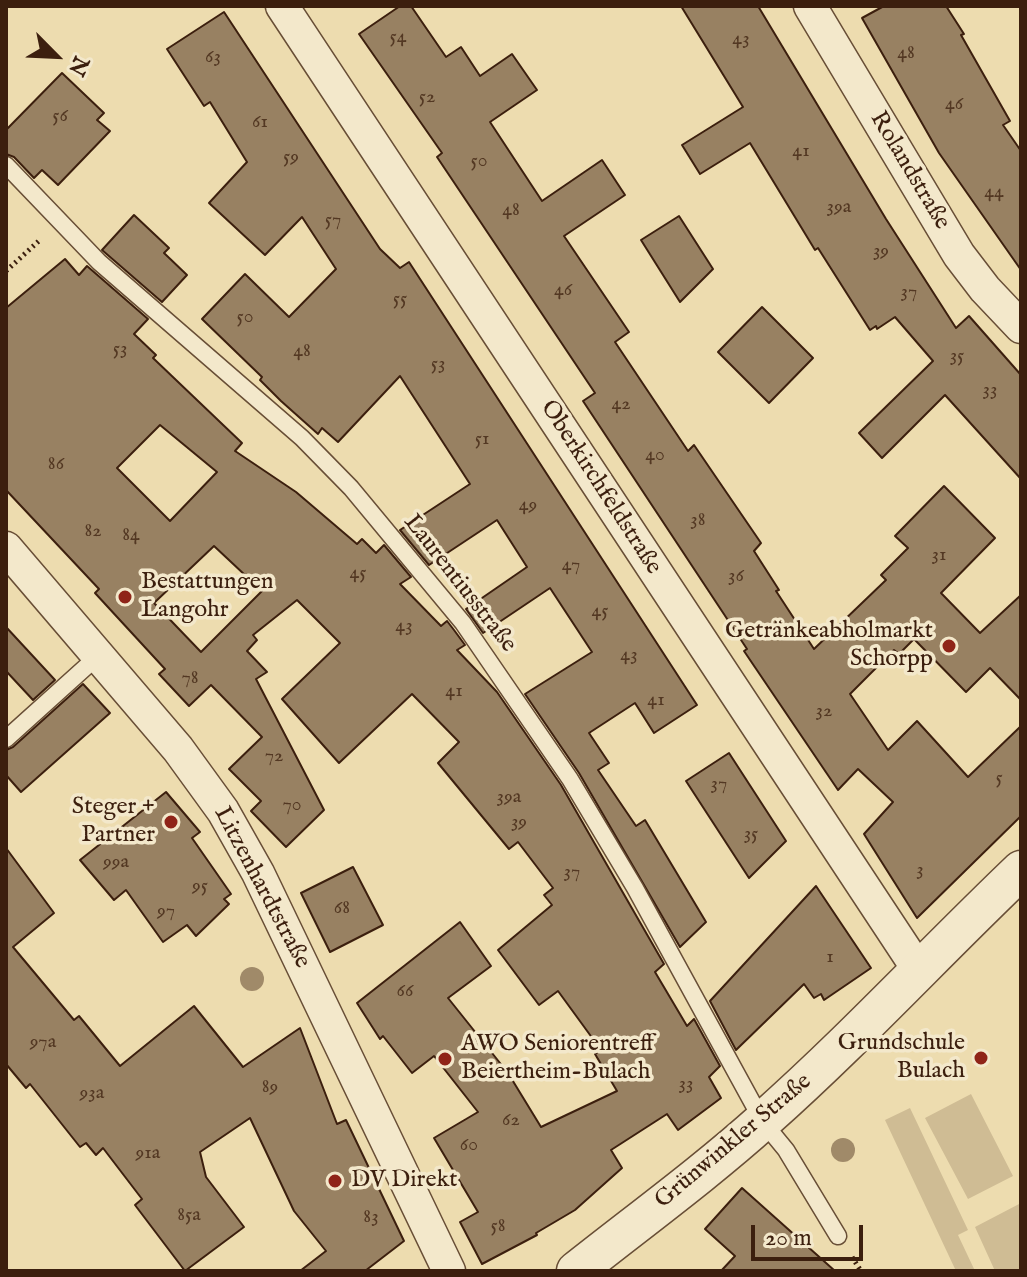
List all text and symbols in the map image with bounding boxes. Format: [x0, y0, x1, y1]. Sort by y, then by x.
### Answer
north arrow [16, 16, 96, 96]
house number: 54 [390, 26, 406, 50]
house number: 43 [732, 28, 750, 52]
house number: 48 [897, 42, 915, 66]
house number: 63 [205, 46, 221, 70]
text: N [61, 51, 95, 80]
house number: 52 [419, 86, 435, 110]
house number: 46 [945, 93, 963, 117]
house number: 56 [52, 105, 68, 129]
street label: Rolandstraße [862, 107, 956, 235]
house number: 61 [252, 111, 268, 135]
house number: 41 [792, 140, 810, 164]
house number: 59 [283, 146, 299, 170]
house number: 50 [471, 150, 487, 174]
house number: 44 [984, 181, 1004, 205]
house number: 39a [827, 196, 851, 220]
house number: 48 [502, 199, 520, 223]
house number: 57 [325, 209, 341, 233]
house number: 39 [873, 240, 889, 264]
house number: 46 [554, 279, 572, 303]
house number: 37 [901, 281, 917, 305]
house number: 55 [393, 288, 407, 312]
house number: 50 [237, 306, 253, 330]
house number: 53 [113, 338, 127, 362]
house number: 48 [293, 340, 311, 364]
house number: 35 [950, 345, 964, 369]
house number: 53 [431, 353, 445, 377]
house number: 33 [983, 379, 997, 403]
house number: 42 [611, 393, 631, 417]
street label: Oberkirchfeldstraße [533, 396, 667, 580]
house number: 51 [475, 428, 489, 452]
house number: 40 [645, 444, 665, 468]
house number: 86 [48, 453, 64, 477]
house number: 49 [519, 494, 537, 518]
street label: Laurentiusstraße [396, 509, 522, 659]
house number: 38 [690, 509, 706, 533]
house number: 82 [84, 520, 102, 544]
house number: 84 [122, 524, 140, 548]
house number: 31 [932, 544, 946, 568]
house number: 47 [562, 554, 580, 578]
house number: 45 [350, 562, 366, 586]
house number: 36 [728, 565, 744, 589]
place label: Bestattungen Langohr [141, 569, 273, 625]
marker: Bestattungen Langohr [116, 588, 134, 606]
house number: 45 [592, 600, 608, 624]
house number: 43 [395, 615, 413, 639]
place label: Getränkeabholmarkt Schorpp [725, 618, 933, 674]
marker: Getränkeabholmarkt Schorpp [940, 637, 958, 655]
house number: 43 [620, 644, 638, 668]
house number: 78 [181, 667, 199, 691]
house number: 41 [445, 680, 463, 704]
house number: 41 [647, 689, 665, 713]
house number: 32 [816, 700, 832, 724]
house number: 72 [265, 745, 283, 769]
house number: 5 [995, 767, 1003, 791]
house number: 37 [711, 773, 727, 797]
house number: 39a [497, 786, 521, 810]
place label: Steger + Partner [72, 794, 155, 850]
house number: 70 [282, 794, 302, 818]
street label: Litzenhardtstraße [206, 802, 316, 974]
house number: 39 [511, 811, 527, 835]
marker: Steger + Partner [162, 813, 180, 831]
house number: 35 [744, 823, 758, 847]
house number: 99a [103, 851, 129, 875]
house number: 3 [916, 859, 924, 883]
house number: 37 [564, 861, 580, 885]
house number: 95 [192, 875, 208, 899]
house number: 68 [334, 897, 350, 921]
house number: 97 [157, 900, 175, 924]
house number: 1 [826, 946, 834, 970]
house number: 66 [397, 980, 413, 1004]
place label: Grundschule Bulach [838, 1030, 965, 1086]
house number: 97a [30, 1031, 56, 1055]
place label: AWO Seniorentreff Beiertheim-Bulach [461, 1031, 654, 1087]
marker: Grundschule Bulach [972, 1049, 990, 1067]
marker: AWO Seniorentreff Beiertheim-Bulach [436, 1050, 454, 1068]
street label: Grünwinkler Straße [650, 1068, 818, 1216]
house number: 33 [679, 1073, 693, 1097]
house number: 89 [262, 1076, 278, 1100]
house number: 93a [80, 1082, 104, 1106]
house number: 62 [502, 1109, 520, 1133]
house number: 60 [460, 1134, 478, 1158]
house number: 91a [136, 1142, 160, 1166]
place label: DV Direkt [351, 1167, 458, 1195]
marker: DV Direkt [326, 1172, 344, 1190]
house number: 85a [177, 1204, 201, 1228]
house number: 83 [363, 1206, 379, 1230]
scale bar [755, 1209, 867, 1259]
house number: 58 [490, 1215, 506, 1239]
text: 20 m [765, 1223, 812, 1254]

